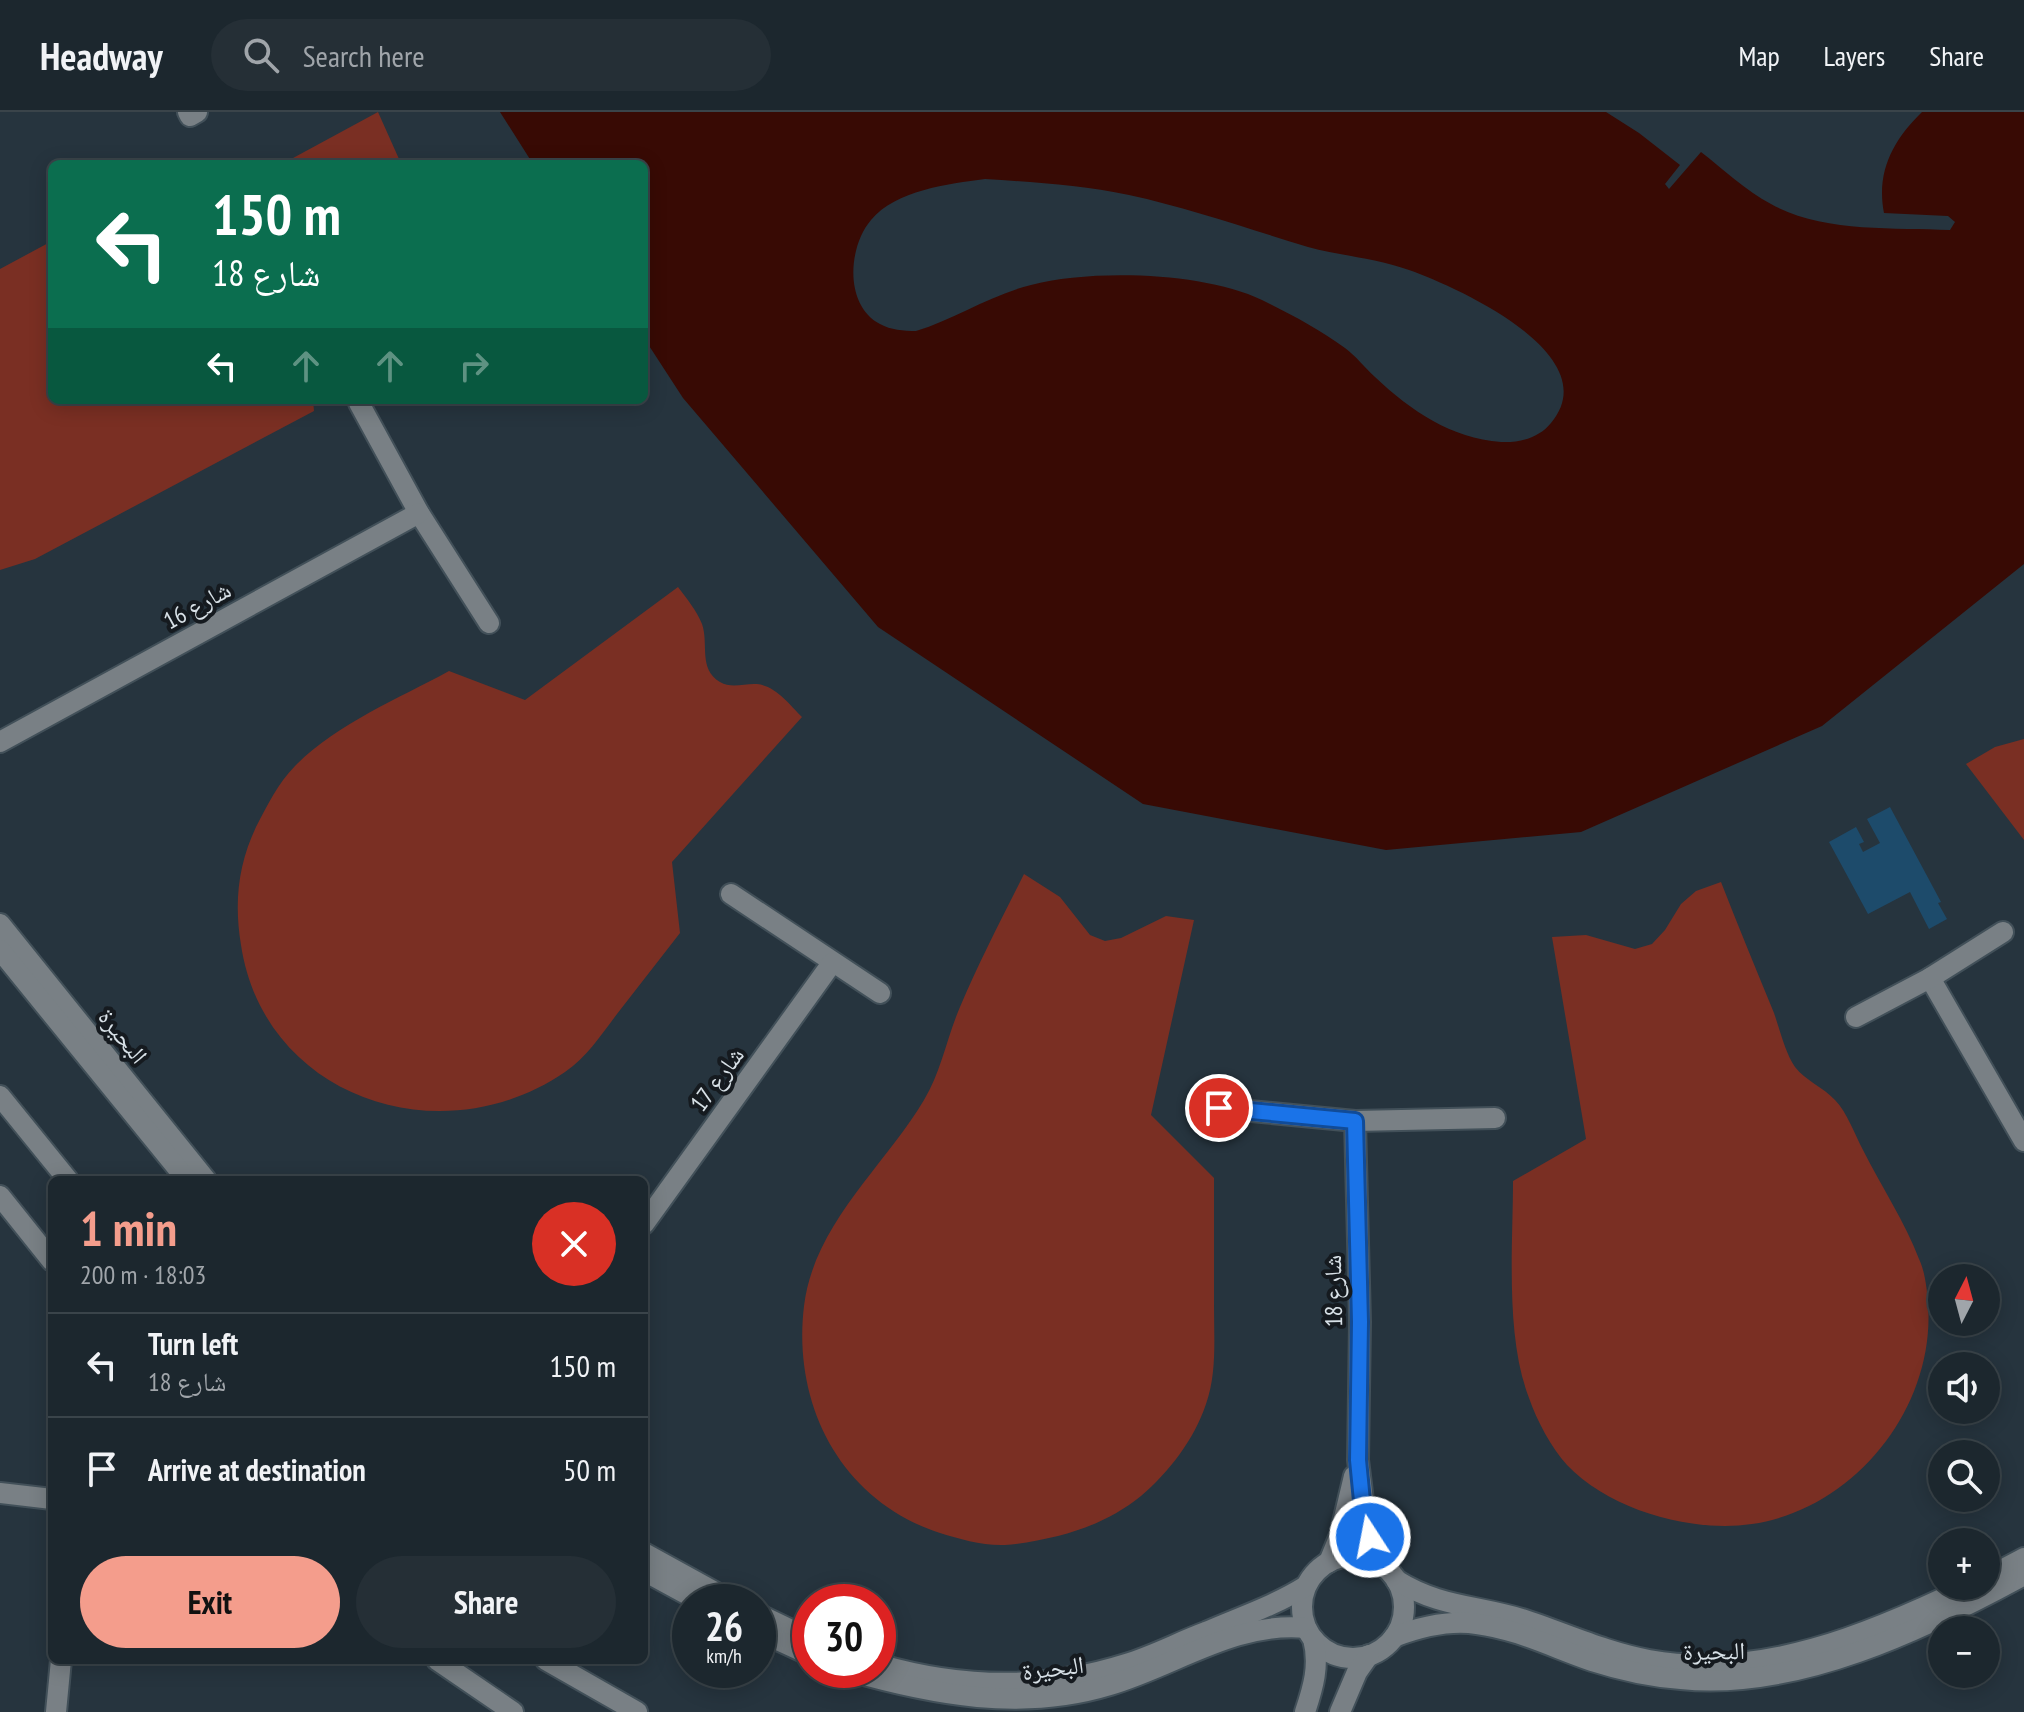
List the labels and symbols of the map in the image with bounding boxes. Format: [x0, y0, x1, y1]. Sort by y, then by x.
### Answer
street label: شارع 16 [158, 574, 236, 636]
street label: البحيرة [91, 1002, 155, 1070]
street label: شارع 17 [683, 1041, 751, 1117]
pin [1185, 1074, 1253, 1142]
street label: شارع 18 [1317, 1255, 1349, 1327]
north arrow [1928, 1264, 2000, 1336]
position arrow [1328, 1495, 1412, 1579]
speed limit sign: 30 [792, 1584, 896, 1688]
street label: البحيرة [1683, 1635, 1745, 1667]
street label: البحيرة [1020, 1649, 1086, 1687]

